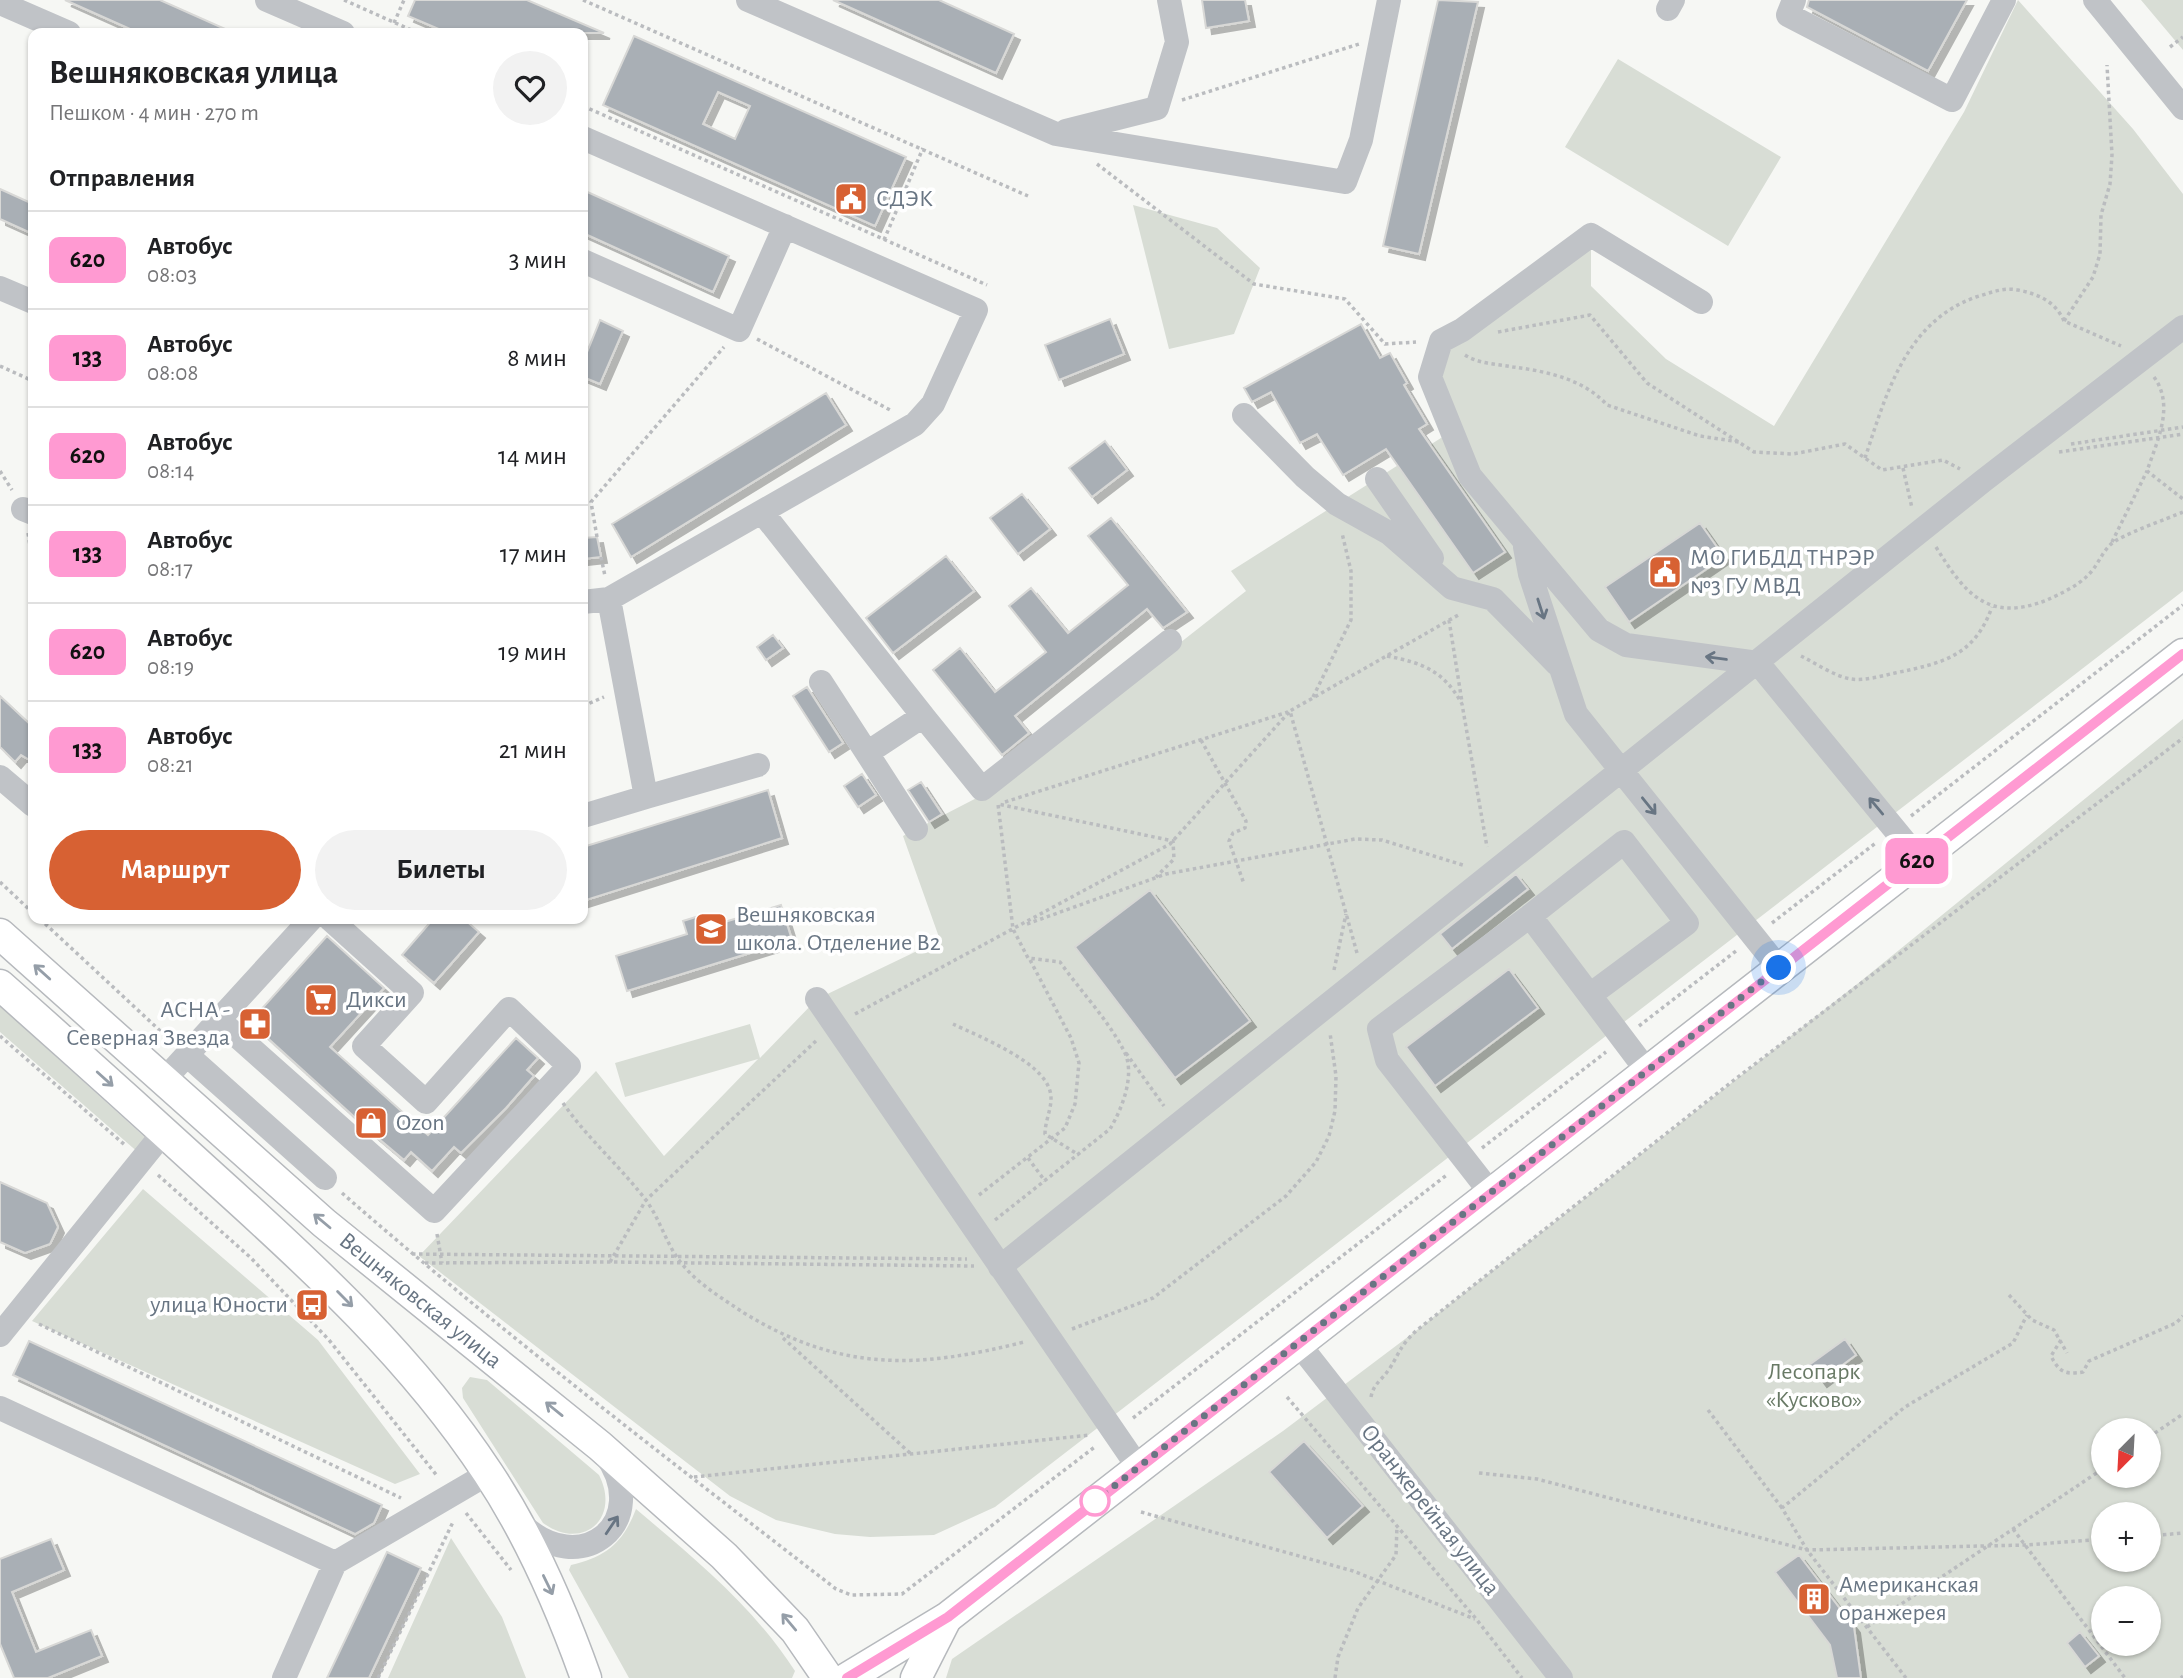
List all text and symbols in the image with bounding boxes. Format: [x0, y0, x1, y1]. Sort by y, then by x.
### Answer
button: heart [493, 51, 567, 125]
text: Вешняковская улица [49, 57, 338, 90]
text: Пешком · 4 мин · 270 m [49, 102, 259, 125]
text: Отправления [49, 165, 195, 191]
public building icon: СДЭК [832, 180, 870, 218]
place label: СДЭК [876, 187, 933, 211]
text: Автобус [147, 233, 233, 259]
text: 3 мин [509, 247, 567, 273]
text: 620 [70, 248, 105, 272]
text: 08:03 [147, 264, 197, 287]
text: Автобус [147, 331, 233, 357]
text: 8 мин [507, 345, 567, 371]
text: 133 [73, 346, 102, 370]
text: 08:08 [147, 362, 198, 385]
text: Автобус [147, 429, 233, 455]
text: 14 мин [498, 443, 567, 469]
text: 620 [70, 444, 105, 468]
text: 08:14 [147, 460, 194, 483]
text: Автобус [147, 527, 233, 553]
text: 17 мин [500, 541, 567, 567]
text: 133 [73, 542, 102, 566]
place label: МО ГИБДД ТНРЭР №3 ГУ МВД [1690, 546, 1875, 598]
public building icon: МО ГИБДД ТНРЭР №3 ГУ МВД [1646, 553, 1684, 591]
text: 08:17 [147, 558, 193, 581]
one-way arrow [1536, 598, 1549, 620]
text: Автобус [147, 625, 233, 651]
text: 19 мин [498, 639, 567, 665]
text: 620 [70, 640, 105, 664]
one-way arrow [1705, 651, 1728, 664]
text: 08:19 [147, 656, 194, 679]
text: Автобус [147, 723, 233, 749]
text: 21 мин [499, 737, 567, 763]
text: 133 [73, 738, 102, 762]
text: 08:21 [147, 754, 194, 777]
one-way arrow [1641, 796, 1656, 814]
one-way arrow [1868, 798, 1884, 816]
button: Маршрут [49, 830, 301, 910]
button: Билеты [315, 830, 567, 910]
line badge: 620 [1877, 838, 1957, 884]
text: 620 [1899, 849, 1935, 873]
place label: Вешняковская школа. Отделение В2 [736, 903, 941, 955]
school or university icon: Вешняковская школа. Отделение В2 [692, 910, 730, 948]
your location [1761, 950, 1796, 985]
one-way arrow [33, 964, 51, 980]
supermarket icon: Дикси [302, 981, 340, 1019]
place label: Дикси [346, 988, 407, 1012]
place label: АСНА - Северная Звезда [66, 998, 230, 1050]
pharmacy icon: АСНА - Северная Звезда [236, 1005, 274, 1043]
one-way arrow [96, 1071, 114, 1087]
shop icon: Ozon [352, 1104, 390, 1142]
place label: Ozon [396, 1111, 445, 1135]
one-way arrow [313, 1213, 331, 1229]
street label: Вешняковская улица [335, 1228, 506, 1373]
bus stop icon: улица Юности [293, 1286, 331, 1324]
one-way arrow [337, 1291, 354, 1308]
place label: улица Юности [149, 1293, 288, 1317]
park label: Лесопарк «Кусково» [1766, 1360, 1862, 1412]
one-way arrow [545, 1401, 563, 1417]
north arrow [2091, 1418, 2161, 1488]
map controls [2091, 1418, 2161, 1656]
street label: Оранжерейная улица [1356, 1420, 1504, 1600]
unlabelled marker [1080, 1486, 1110, 1516]
button: + [2091, 1502, 2161, 1572]
one-way arrow [604, 1516, 619, 1535]
place label: Американская оранжерея [1839, 1573, 1979, 1625]
one-way arrow [541, 1574, 555, 1595]
building icon: Американская оранжерея [1795, 1580, 1833, 1618]
button: − [2091, 1586, 2161, 1656]
one-way arrow [781, 1614, 796, 1632]

